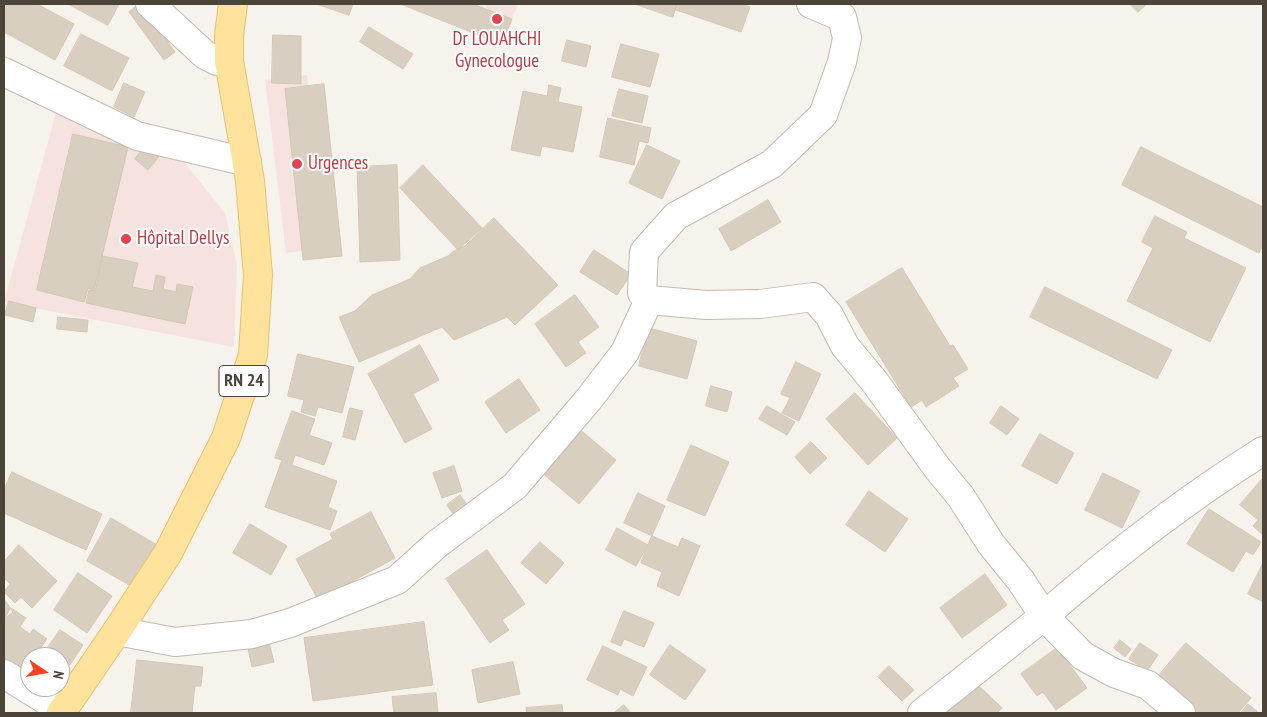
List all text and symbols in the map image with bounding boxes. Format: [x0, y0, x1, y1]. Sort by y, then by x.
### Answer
marker: Dr LOUAHCHI Gynecologue [490, 12, 504, 26]
place label: Dr LOUAHCHI Gynecologue [453, 29, 541, 73]
place label: Urgences [308, 153, 368, 175]
marker: Urgences [290, 157, 304, 171]
place label: Hôpital Dellys [137, 228, 229, 250]
marker: Hôpital Dellys [119, 232, 133, 246]
road number: RN 24 [219, 366, 269, 396]
north arrow [20, 647, 70, 697]
text: N [49, 669, 68, 680]

